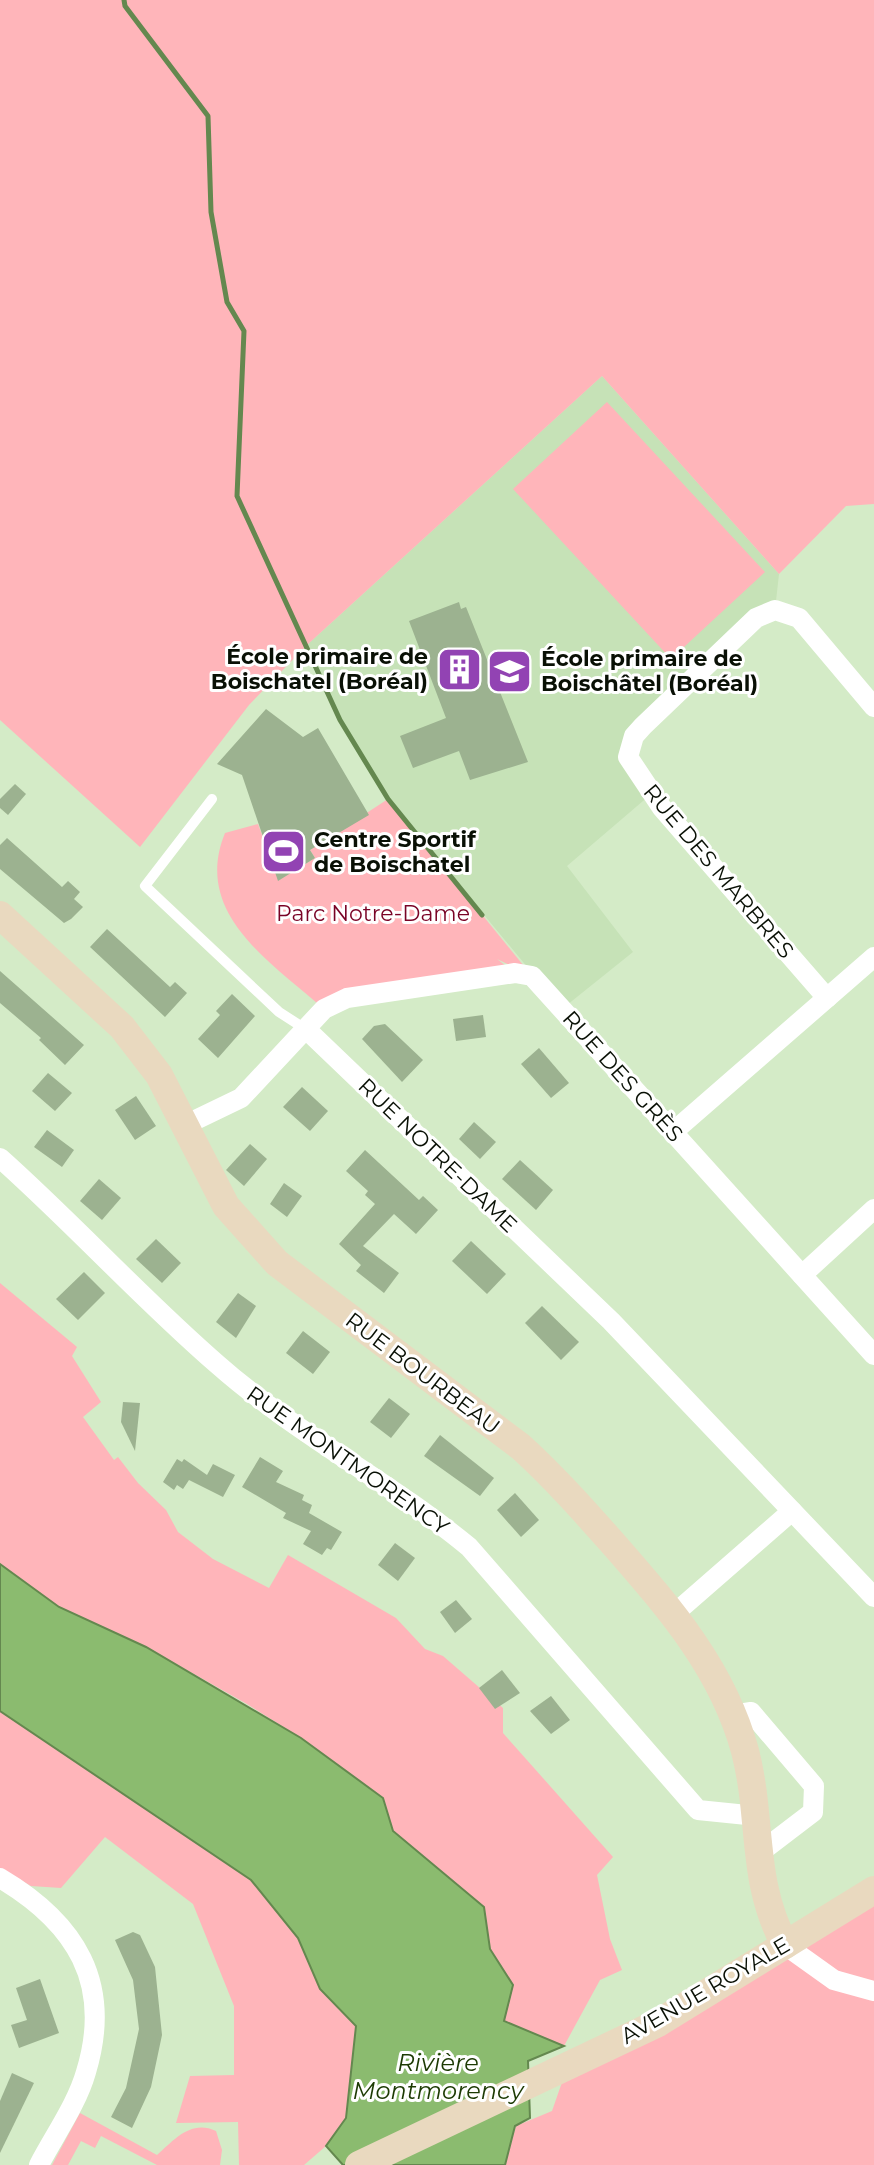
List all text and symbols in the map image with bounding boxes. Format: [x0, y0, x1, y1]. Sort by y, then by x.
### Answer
place label: École primaire de Boischatel (Boréal) [211, 643, 428, 695]
building icon: École primaire de Boischatel (Boréal) [435, 645, 483, 693]
place label: École primaire de Boischâtel (Boréal) [541, 645, 758, 697]
school or university icon: École primaire de Boischâtel (Boréal) [486, 647, 534, 695]
street label: RUE DES MARBRES [638, 779, 799, 964]
place label: Centre Sportif de Boischatel [314, 826, 477, 878]
sports icon: Centre Sportif de Boischatel [259, 828, 307, 876]
park label: Parc Notre-Dame [276, 900, 470, 927]
street label: RUE DES GRÈS [557, 1005, 689, 1147]
street label: RUE NOTRE-DAME [353, 1072, 523, 1238]
street label: RUE BOURBEAU [340, 1307, 505, 1440]
street label: RUE MONTMORENCY [241, 1380, 454, 1541]
street label: AVENUE ROYALE [616, 1931, 795, 2050]
water label: Rivière Montmorency [353, 2048, 525, 2105]

